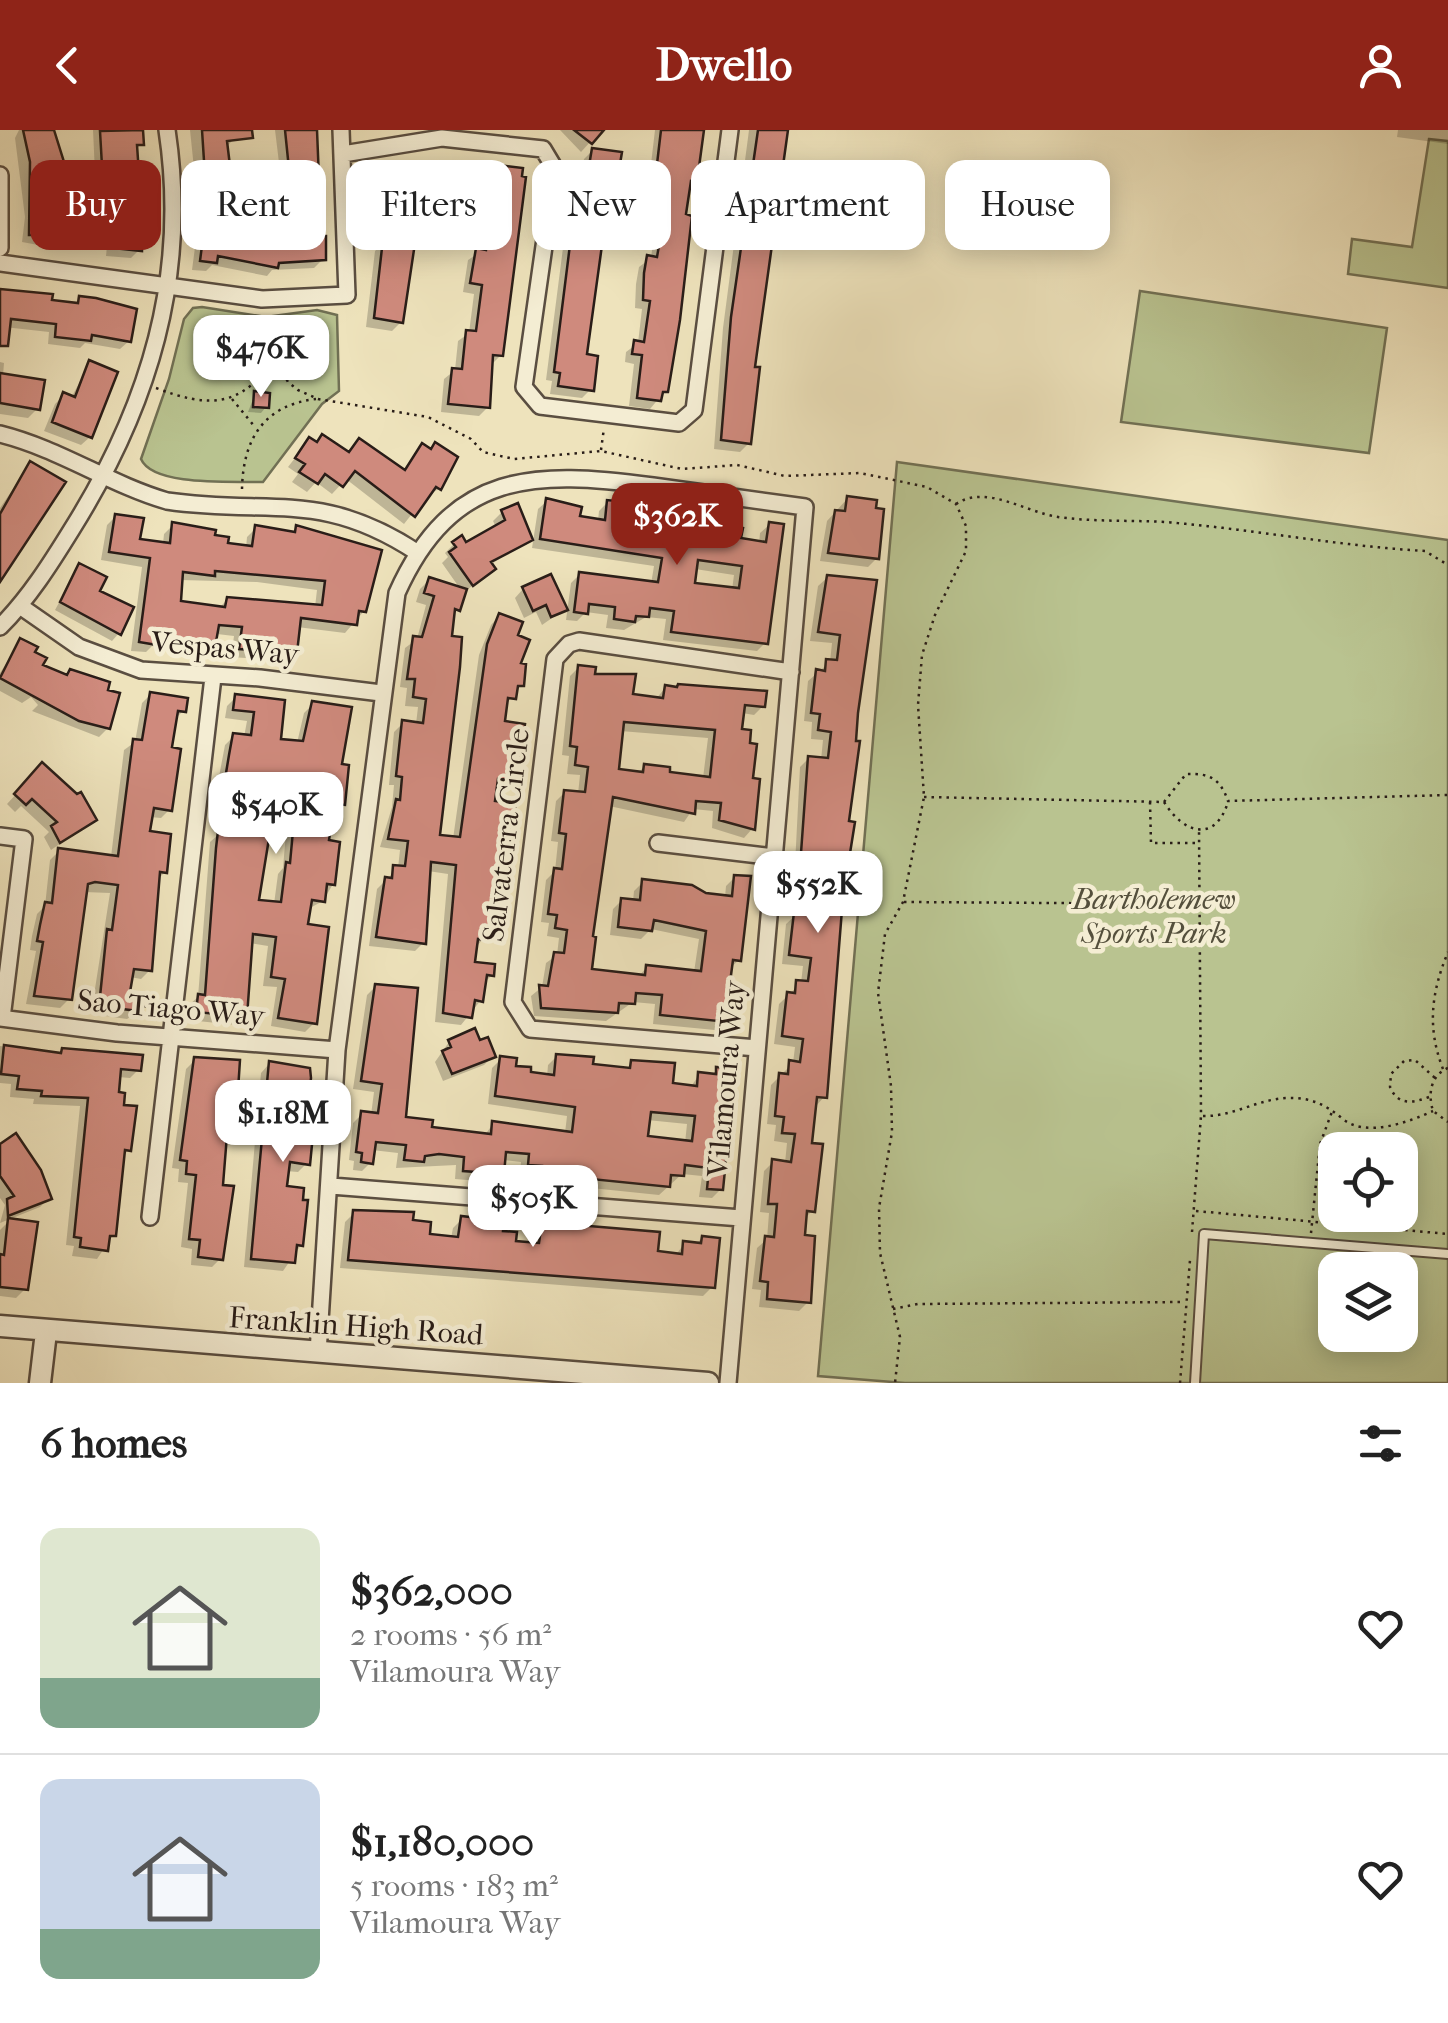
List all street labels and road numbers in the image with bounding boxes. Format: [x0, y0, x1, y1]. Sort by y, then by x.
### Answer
street label: Vespas Way [149, 625, 301, 672]
street label: Salvaterra Circle [476, 726, 537, 944]
street label: Vilamoura Way [700, 978, 753, 1180]
street label: Sao Tiago Way [76, 983, 267, 1034]
street label: Franklin High Road [227, 1300, 485, 1353]

